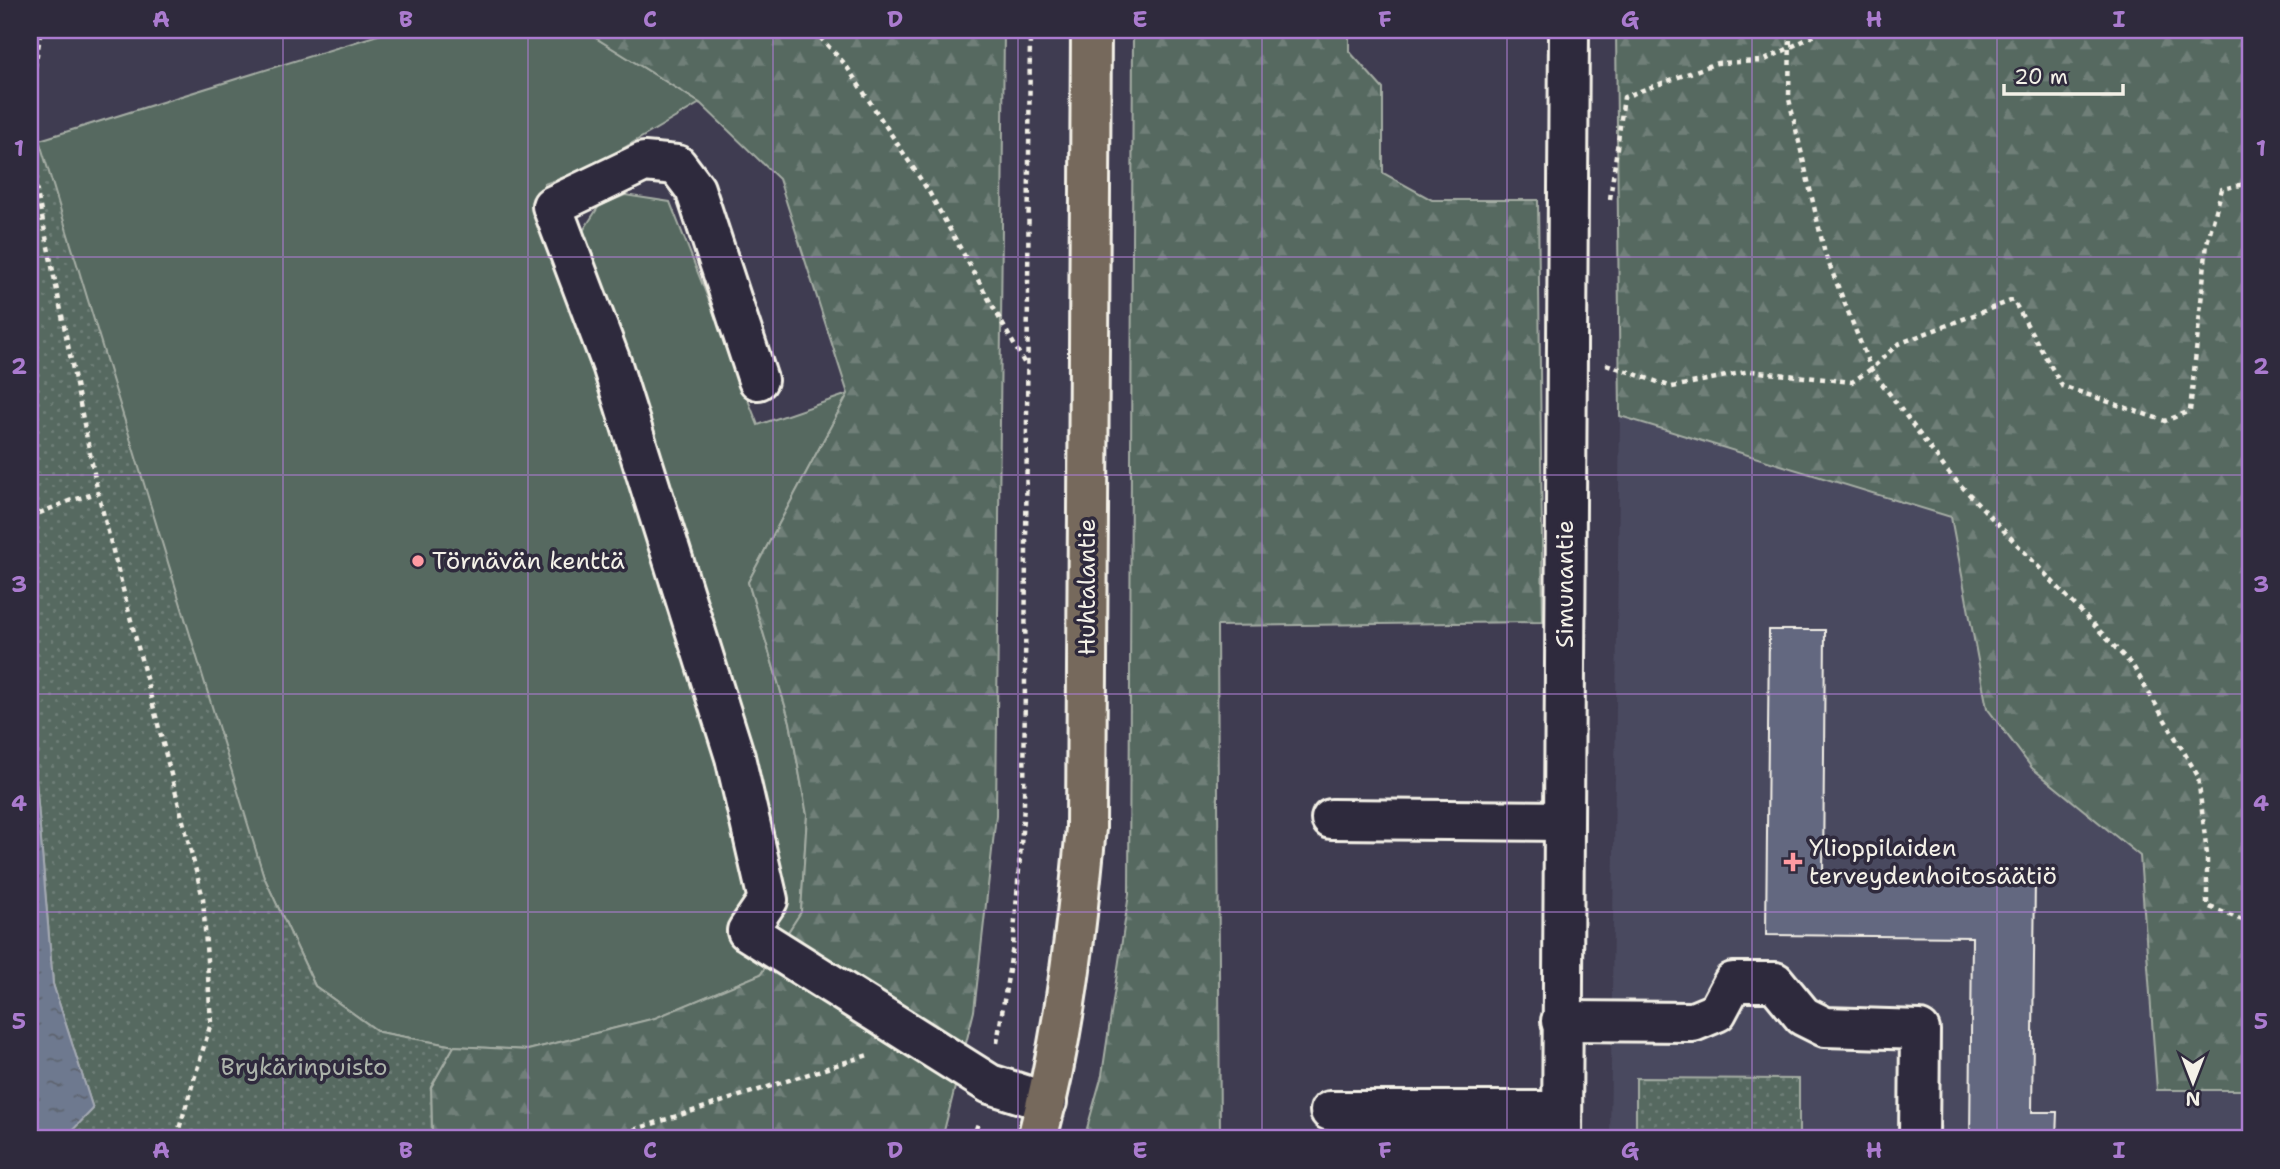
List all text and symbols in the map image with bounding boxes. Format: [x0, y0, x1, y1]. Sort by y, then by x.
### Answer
text: A [152, 4, 170, 34]
text: B [399, 4, 413, 34]
text: C [643, 4, 657, 34]
text: D [887, 4, 903, 34]
text: E [1132, 4, 1148, 34]
text: F [1378, 4, 1392, 34]
text: G [1621, 4, 1640, 34]
text: H [1866, 4, 1882, 34]
text: I [2113, 4, 2126, 34]
scale bar [2004, 52, 2122, 96]
text: 20 m [2014, 63, 2068, 91]
text: 1 [14, 133, 24, 163]
text: 1 [2256, 133, 2266, 163]
text: 2 [11, 351, 27, 381]
text: 2 [2253, 351, 2269, 381]
street label: Huhtalantie [1071, 518, 1103, 656]
street label: Simunantie [1549, 520, 1581, 648]
place label: Törnävän kenttä [432, 545, 625, 577]
marker: Törnävän kenttä [410, 553, 426, 569]
text: 3 [11, 569, 27, 599]
text: 3 [2253, 569, 2269, 599]
text: 4 [11, 788, 27, 818]
text: 4 [2253, 788, 2269, 818]
place label: Ylioppilaiden terveydenhoitosäätiö [1809, 832, 2057, 892]
marker: Ylioppilaiden terveydenhoitosäätiö [1783, 852, 1803, 872]
text: 5 [12, 1006, 26, 1036]
text: 5 [2254, 1006, 2268, 1036]
north arrow [2158, 1046, 2228, 1116]
park label: Brykärinpuisto [221, 1051, 387, 1083]
text: N [2185, 1086, 2201, 1111]
text: A [152, 1135, 170, 1165]
text: B [399, 1135, 413, 1165]
text: C [643, 1135, 657, 1165]
text: D [887, 1135, 903, 1165]
text: E [1132, 1135, 1148, 1165]
text: F [1378, 1135, 1392, 1165]
text: G [1621, 1135, 1640, 1165]
text: H [1866, 1135, 1882, 1165]
text: I [2113, 1135, 2126, 1165]

